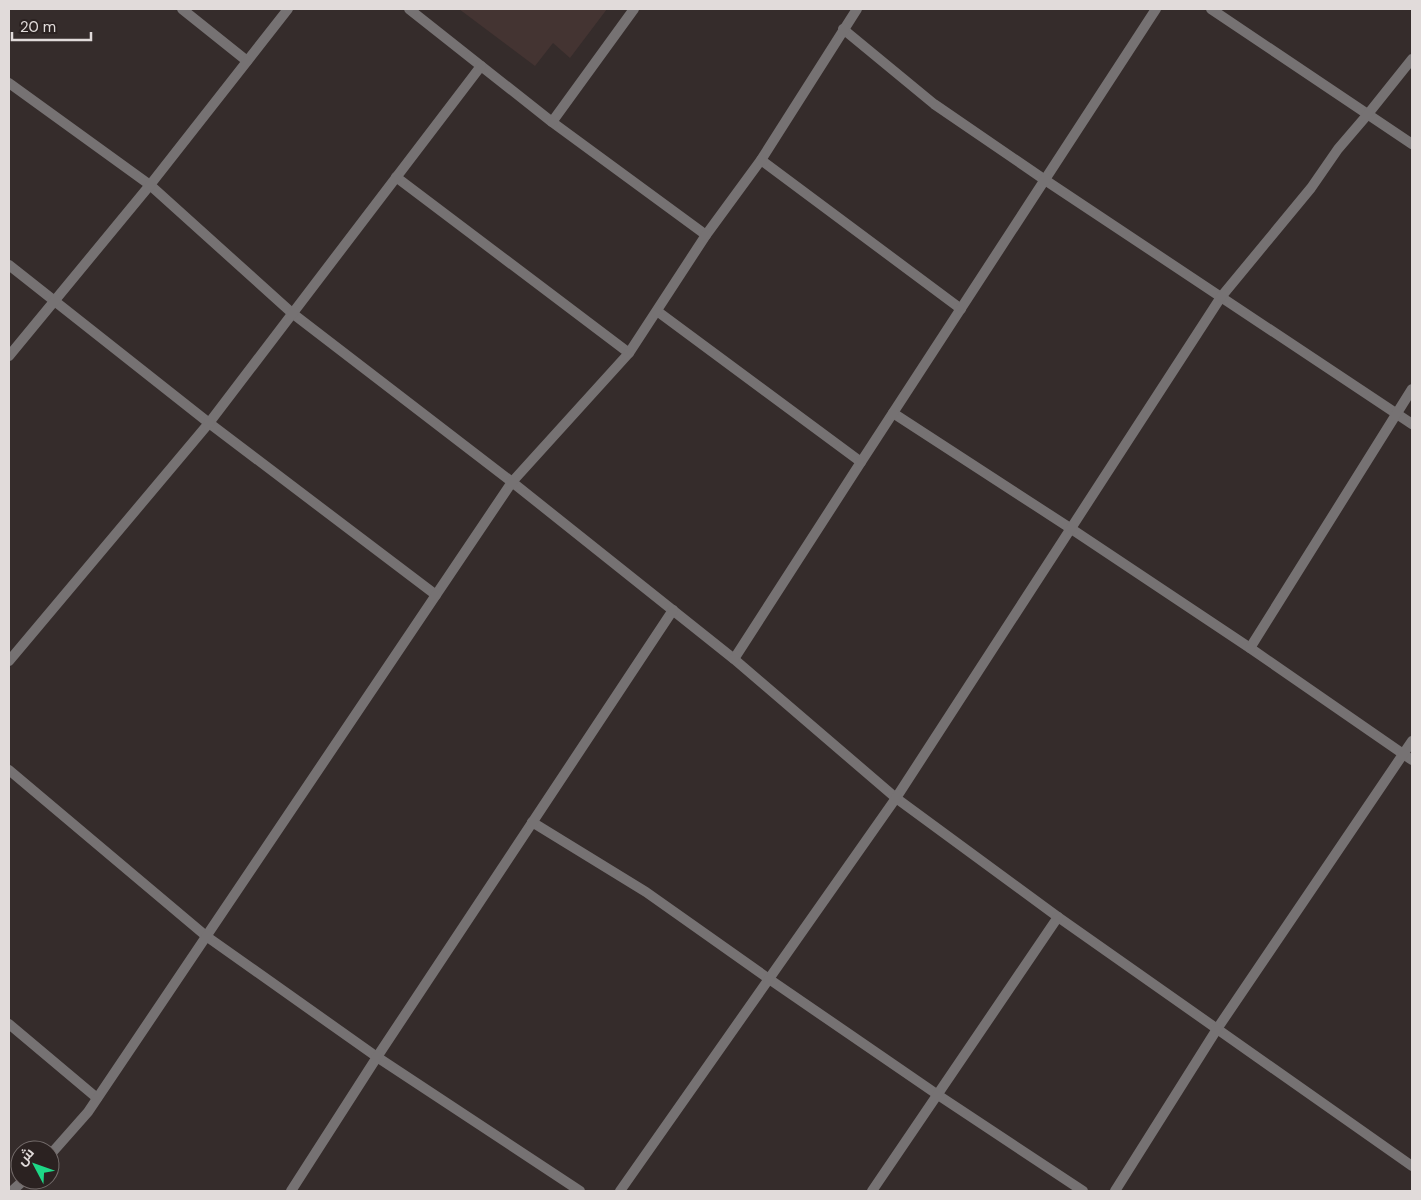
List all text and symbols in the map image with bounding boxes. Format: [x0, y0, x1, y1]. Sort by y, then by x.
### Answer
scale bar [12, 10, 91, 42]
text: 20 m [20, 17, 56, 37]
north arrow [10, 1140, 60, 1190]
text: ش [13, 1144, 38, 1169]

